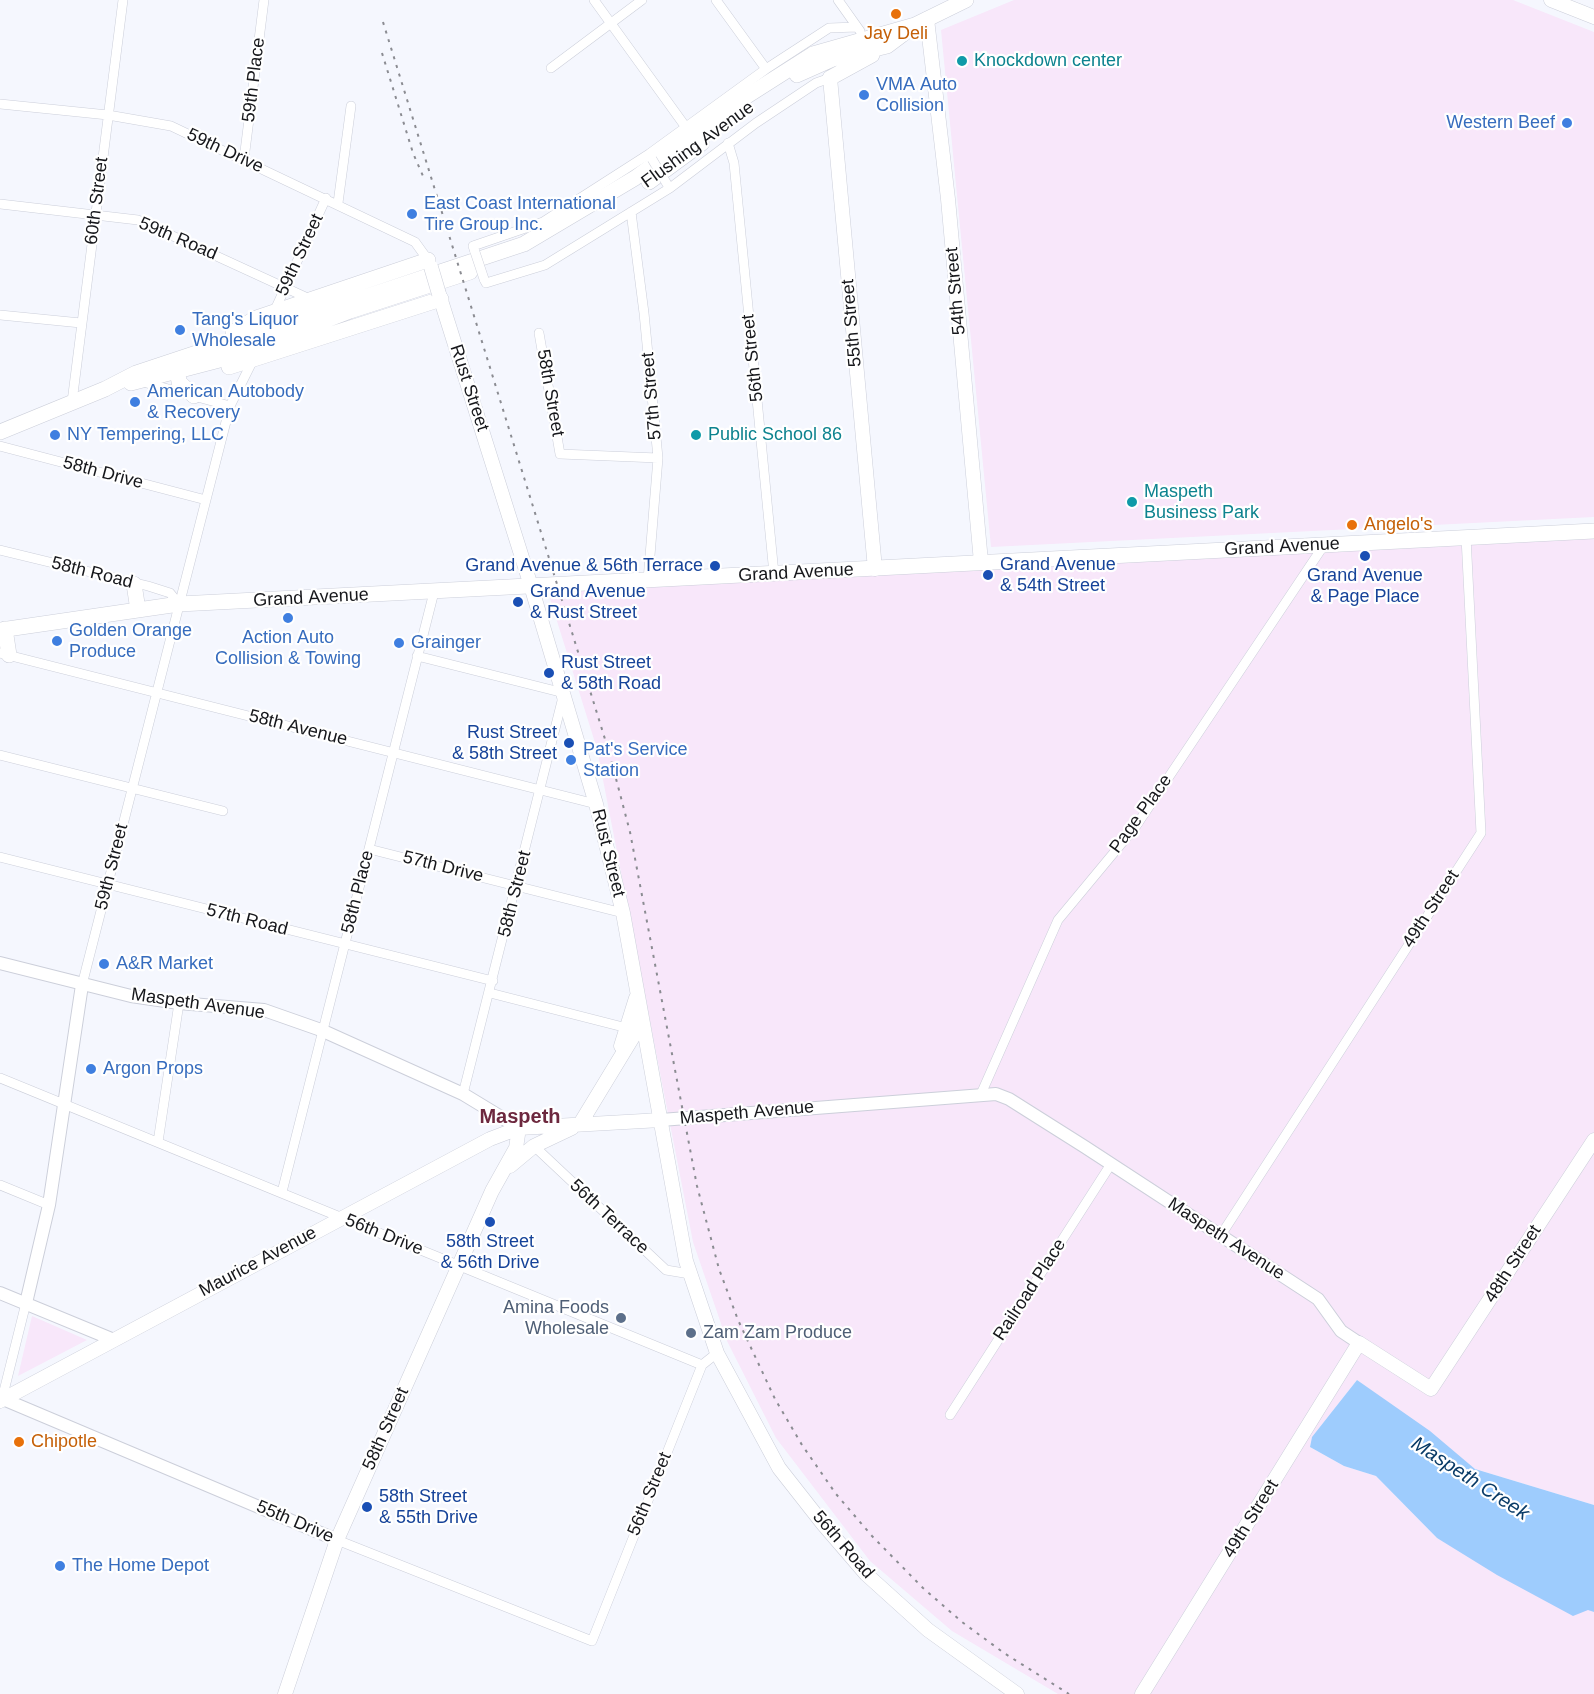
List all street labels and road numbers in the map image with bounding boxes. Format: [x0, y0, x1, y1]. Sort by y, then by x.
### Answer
street label: 59th Place [238, 36, 270, 124]
street label: Flushing Avenue [638, 97, 758, 193]
street label: 59th Drive [183, 124, 267, 178]
street label: 60th Street [81, 156, 113, 246]
street label: 59th Street [272, 211, 328, 299]
street label: 59th Road [136, 213, 220, 265]
street label: 54th Street [941, 246, 971, 336]
street label: 55th Street [837, 278, 867, 368]
street label: 56th Street [738, 313, 768, 403]
street label: Rust Street [445, 342, 493, 434]
street label: 58th Street [532, 348, 568, 438]
street label: 57th Street [637, 351, 667, 441]
street label: 58th Drive [61, 452, 145, 494]
street label: Grand Avenue [1224, 533, 1340, 561]
street label: 58th Road [49, 552, 135, 594]
street label: Grand Avenue [738, 559, 854, 587]
street label: Grand Avenue [253, 584, 369, 612]
street label: 58th Avenue [247, 705, 349, 751]
street label: Page Place [1105, 770, 1177, 858]
street label: Rust Street [587, 807, 629, 899]
street label: 59th Street [91, 822, 133, 912]
street label: 57th Drive [401, 847, 485, 887]
street label: 58th Place [337, 848, 379, 936]
street label: 58th Street [494, 849, 536, 939]
street label: 49th Street [1398, 866, 1464, 952]
street label: 57th Road [204, 899, 290, 941]
street label: Maspeth Avenue [130, 984, 266, 1024]
street label: Maspeth Avenue [679, 1096, 815, 1130]
street label: 56th Terrace [565, 1175, 653, 1259]
street label: Maspeth Avenue [1164, 1193, 1288, 1285]
street label: 56th Drive [342, 1210, 426, 1260]
street label: 48th Street [1480, 1221, 1546, 1307]
street label: Maurice Avenue [196, 1222, 320, 1302]
street label: Railroad Place [989, 1235, 1071, 1345]
street label: 58th Street [358, 1384, 414, 1474]
street label: 56th Street [623, 1449, 677, 1539]
street label: 49th Street [1219, 1476, 1283, 1562]
street label: 55th Drive [253, 1496, 337, 1548]
street label: 56th Road [808, 1507, 878, 1583]

